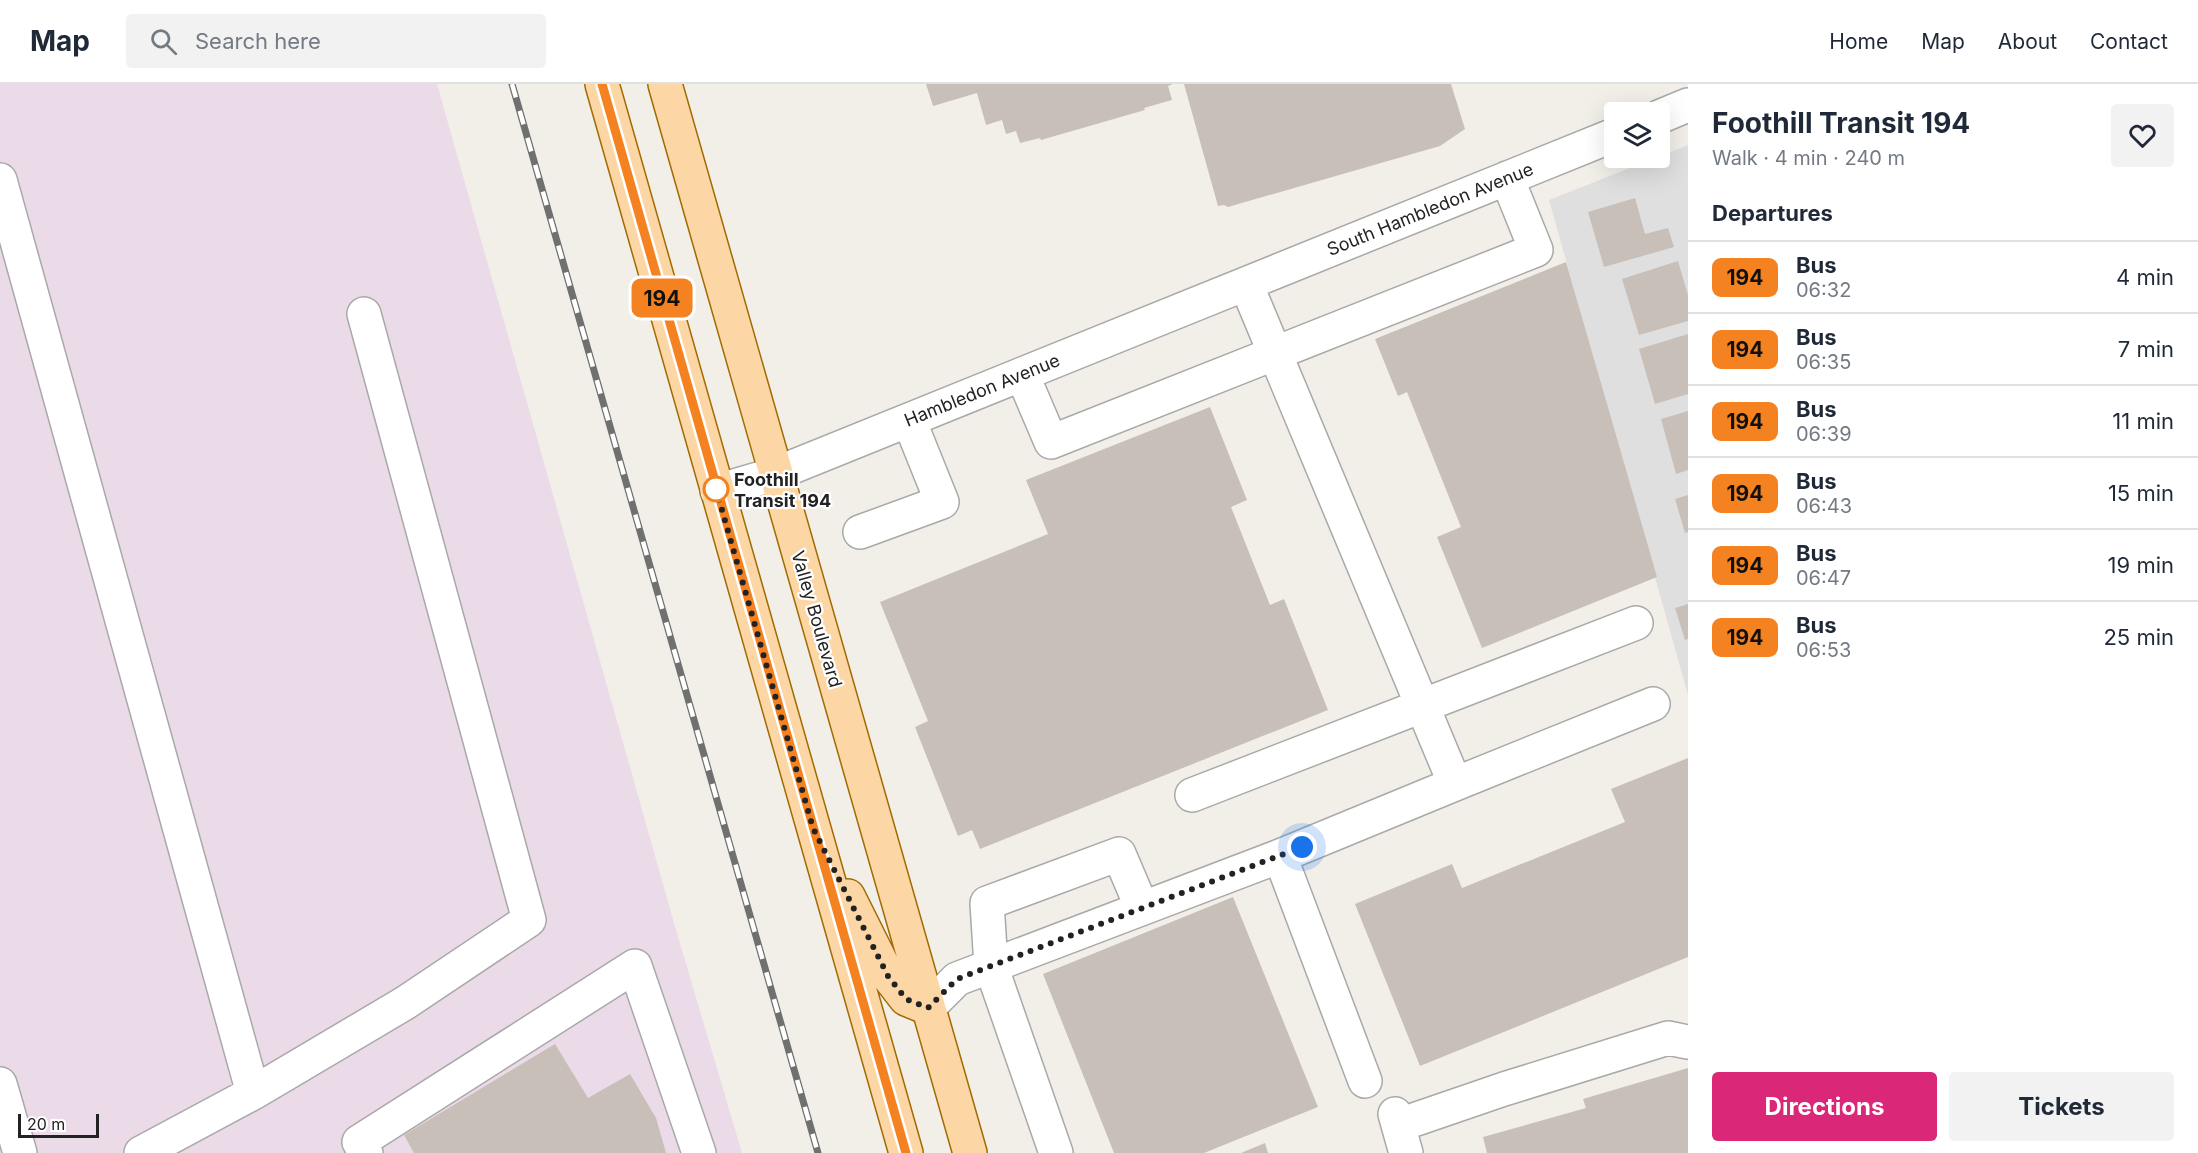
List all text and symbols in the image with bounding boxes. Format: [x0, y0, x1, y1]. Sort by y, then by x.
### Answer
search box [126, 14, 546, 68]
text: Map [30, 24, 90, 58]
icon: search [147, 25, 180, 58]
text: Search here [195, 28, 321, 54]
text: Home [1829, 29, 1888, 54]
text: Map [1921, 29, 1965, 54]
text: About [1998, 29, 2057, 54]
text: Contact [2090, 29, 2168, 54]
map controls [1604, 102, 1670, 168]
button: layers [1604, 102, 1670, 168]
button: heart [2111, 104, 2174, 167]
text: Foothill Transit 194 [1712, 106, 1970, 140]
text: Walk · 4 min · 240 m [1712, 146, 1905, 170]
street label: South Hambledon Avenue [1324, 158, 1536, 260]
text: Departures [1712, 200, 1833, 226]
text: Bus [1796, 252, 1837, 278]
text: 4 min [2116, 264, 2174, 290]
text: 194 [1727, 265, 1763, 290]
line badge: 194 [628, 278, 696, 318]
text: 06:32 [1796, 278, 1851, 302]
text: 194 [644, 286, 680, 311]
text: Bus [1796, 324, 1837, 350]
text: 7 min [2118, 336, 2174, 362]
text: 194 [1727, 337, 1763, 362]
street label: Hambledon Avenue [901, 349, 1063, 431]
text: 06:35 [1796, 350, 1851, 374]
text: Bus [1796, 396, 1837, 422]
text: 11 min [2112, 408, 2174, 434]
text: 194 [1727, 409, 1763, 434]
text: 06:39 [1796, 422, 1852, 446]
text: Bus [1796, 468, 1837, 494]
place label: Foothill Transit 194 [734, 469, 831, 511]
marker: Foothill Transit 194 [703, 476, 729, 502]
text: 15 min [2108, 480, 2174, 506]
text: 194 [1727, 481, 1763, 506]
text: 06:43 [1796, 494, 1852, 518]
text: Bus [1796, 540, 1837, 566]
street label: Valley Boulevard [787, 548, 847, 690]
text: 19 min [2108, 552, 2174, 578]
text: 194 [1727, 553, 1763, 578]
text: 06:47 [1796, 566, 1851, 590]
text: Bus [1796, 612, 1837, 638]
text: 25 min [2103, 624, 2174, 650]
text: 194 [1727, 625, 1763, 650]
text: 06:53 [1796, 638, 1851, 662]
your location [1287, 832, 1317, 862]
button: Directions [1712, 1072, 1937, 1141]
button: Tickets [1949, 1072, 2174, 1141]
scale bar [18, 1111, 99, 1138]
text: 20 m [27, 1114, 65, 1134]

